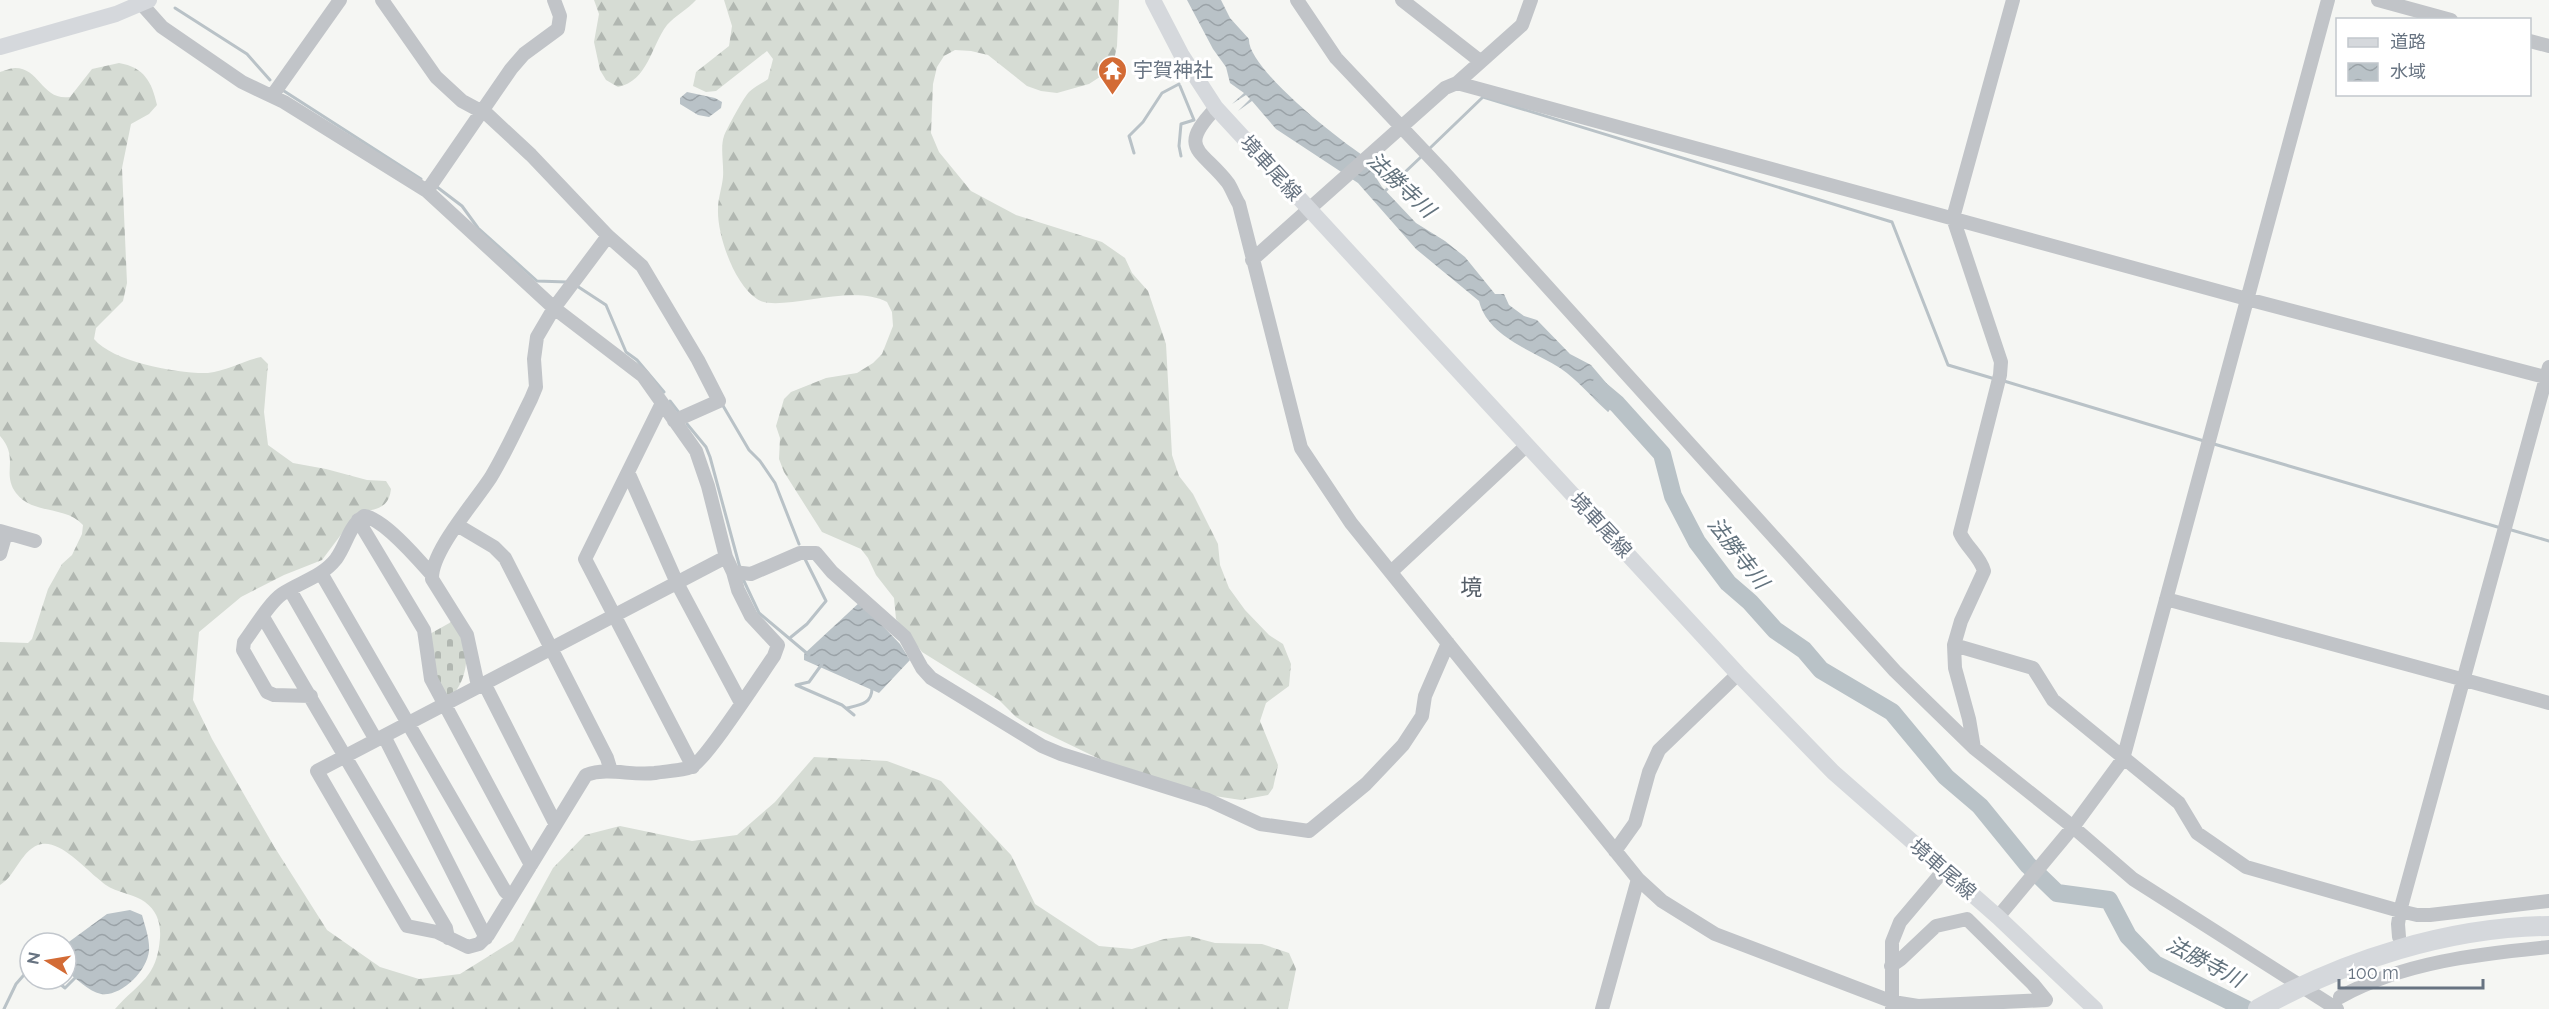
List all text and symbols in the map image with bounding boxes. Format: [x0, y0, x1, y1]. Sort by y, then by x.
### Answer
legend [2336, 18, 2531, 96]
text: 道路 [2390, 31, 2426, 52]
temple icon: 宇賀神社 [1096, 54, 1128, 96]
place label: 宇賀神社 [1133, 58, 1213, 82]
text: 水域 [2390, 61, 2426, 82]
street label: 境車尾線 [1235, 130, 1307, 206]
water label: 法勝寺川 [1362, 147, 1442, 224]
street label: 境車尾線 [1565, 488, 1637, 562]
water label: 法勝寺川 [1703, 512, 1775, 595]
district label: 境 [1460, 574, 1482, 600]
street label: 境車尾線 [1905, 834, 1981, 904]
north arrow [18, 931, 78, 991]
water label: 法勝寺川 [2162, 931, 2250, 993]
text: N [23, 950, 44, 966]
scale bar [2339, 952, 2483, 990]
text: 100 m [2348, 962, 2399, 983]

